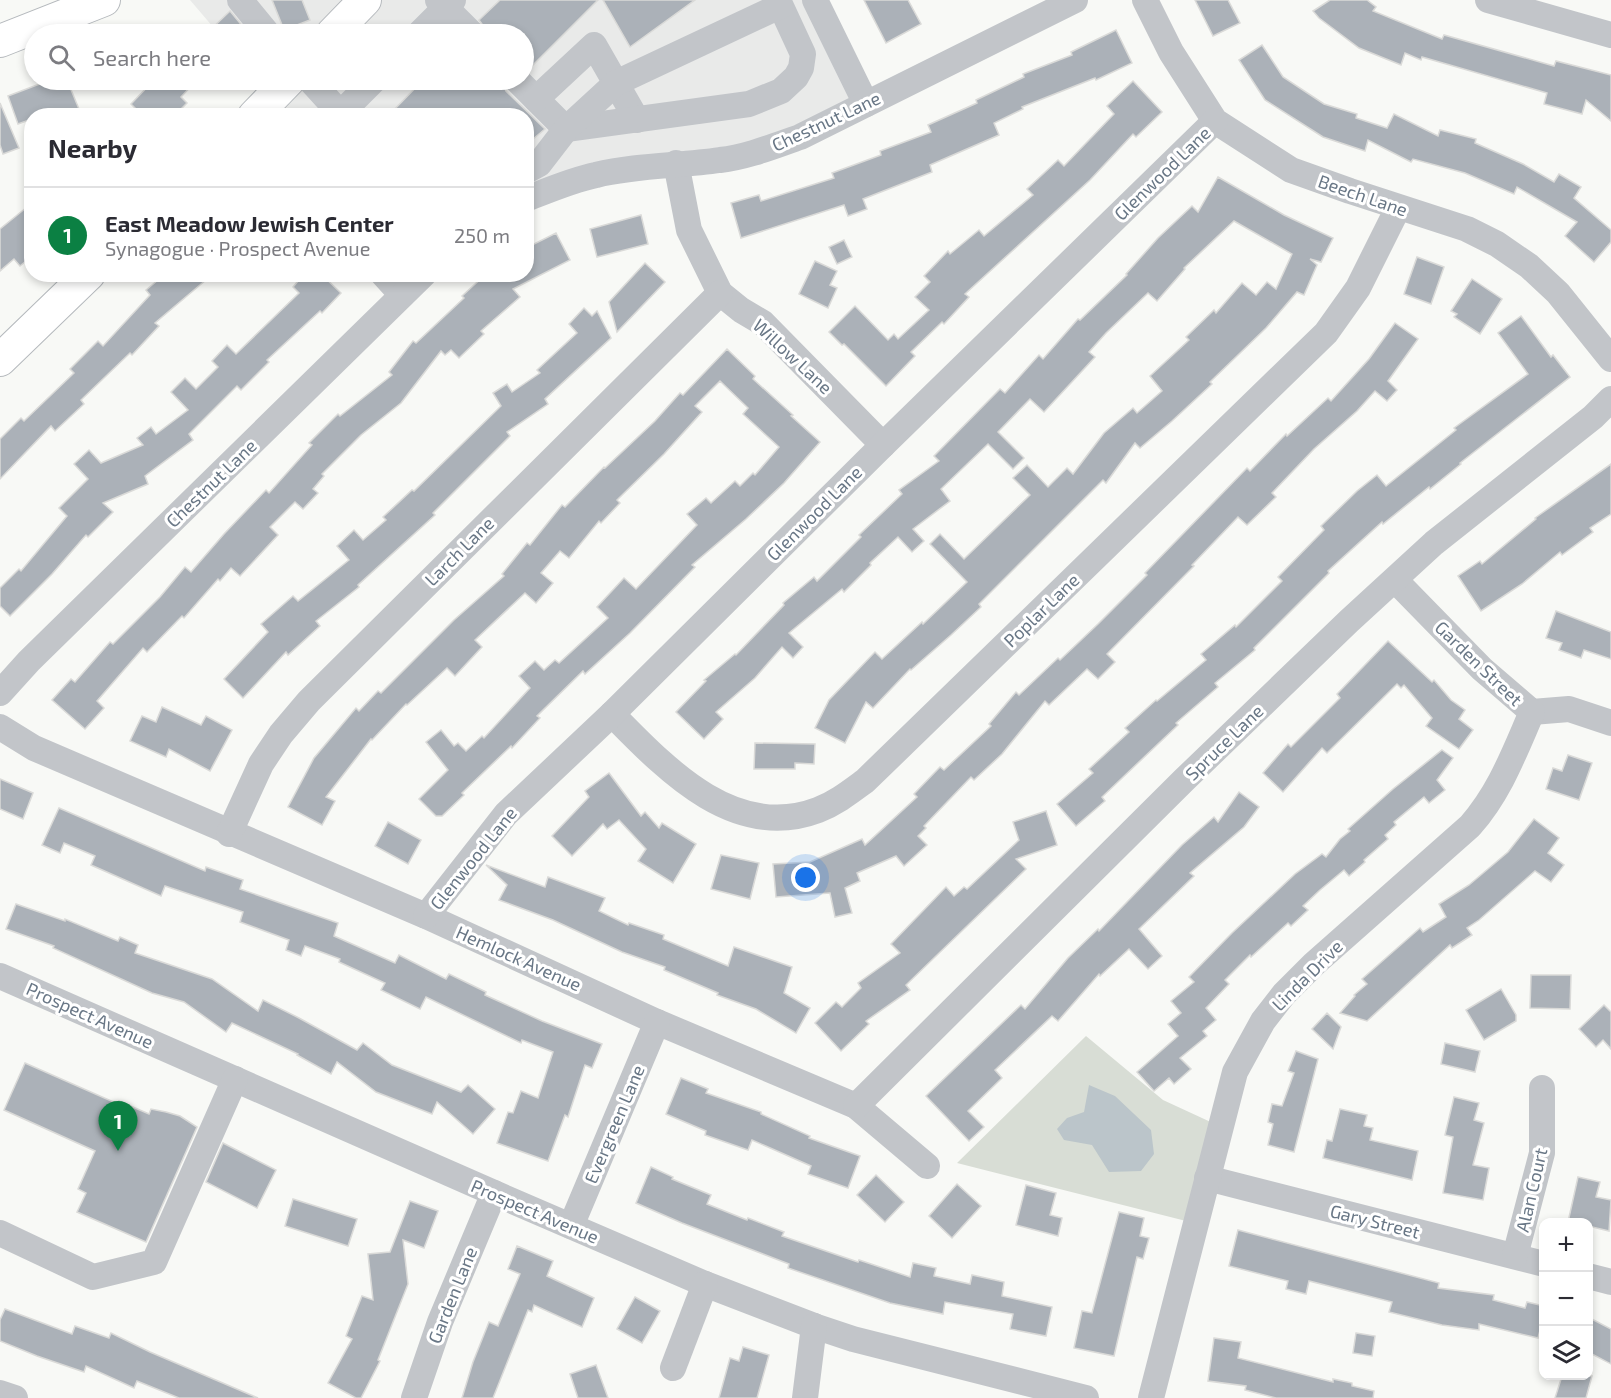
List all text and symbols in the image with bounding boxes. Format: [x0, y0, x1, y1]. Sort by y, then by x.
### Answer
search box [24, 24, 534, 90]
icon: search [45, 41, 78, 74]
text: Search here [93, 44, 211, 70]
street label: Chestnut Lane [768, 86, 884, 156]
street label: Glenwood Lane [1109, 121, 1215, 225]
text: Nearby [48, 132, 137, 163]
street label: Beech Lane [1315, 169, 1411, 221]
text: East Meadow Jewish Center [105, 210, 394, 236]
text: 1 [63, 223, 72, 247]
text: 250 m [454, 223, 510, 247]
text: Synagogue · Prospect Avenue [105, 236, 370, 260]
street label: Willow Lane [749, 314, 837, 398]
street label: Chestnut Lane [161, 434, 261, 532]
street label: Glenwood Lane [762, 461, 866, 565]
street label: Larch Lane [420, 512, 498, 590]
street label: Poplar Lane [999, 569, 1083, 651]
street label: Garden Street [1431, 616, 1527, 710]
street label: Spruce Lane [1181, 699, 1267, 785]
street label: Glenwood Lane [425, 802, 521, 914]
your location [791, 863, 820, 892]
street label: Hemlock Avenue [453, 921, 585, 995]
street label: Linda Drive [1267, 935, 1347, 1015]
street label: Prospect Avenue [23, 977, 157, 1053]
street label: Evergreen Lane [579, 1062, 649, 1186]
pin: 1 [98, 1102, 138, 1151]
street label: Alan Court [1511, 1146, 1551, 1234]
street label: Prospect Avenue [468, 1174, 602, 1248]
street label: Gary Street [1328, 1199, 1422, 1243]
map controls [1539, 1218, 1593, 1380]
button: + [1539, 1218, 1593, 1272]
street label: Garden Lane [423, 1244, 481, 1346]
button: − [1539, 1272, 1593, 1326]
button: layers [1539, 1326, 1593, 1380]

